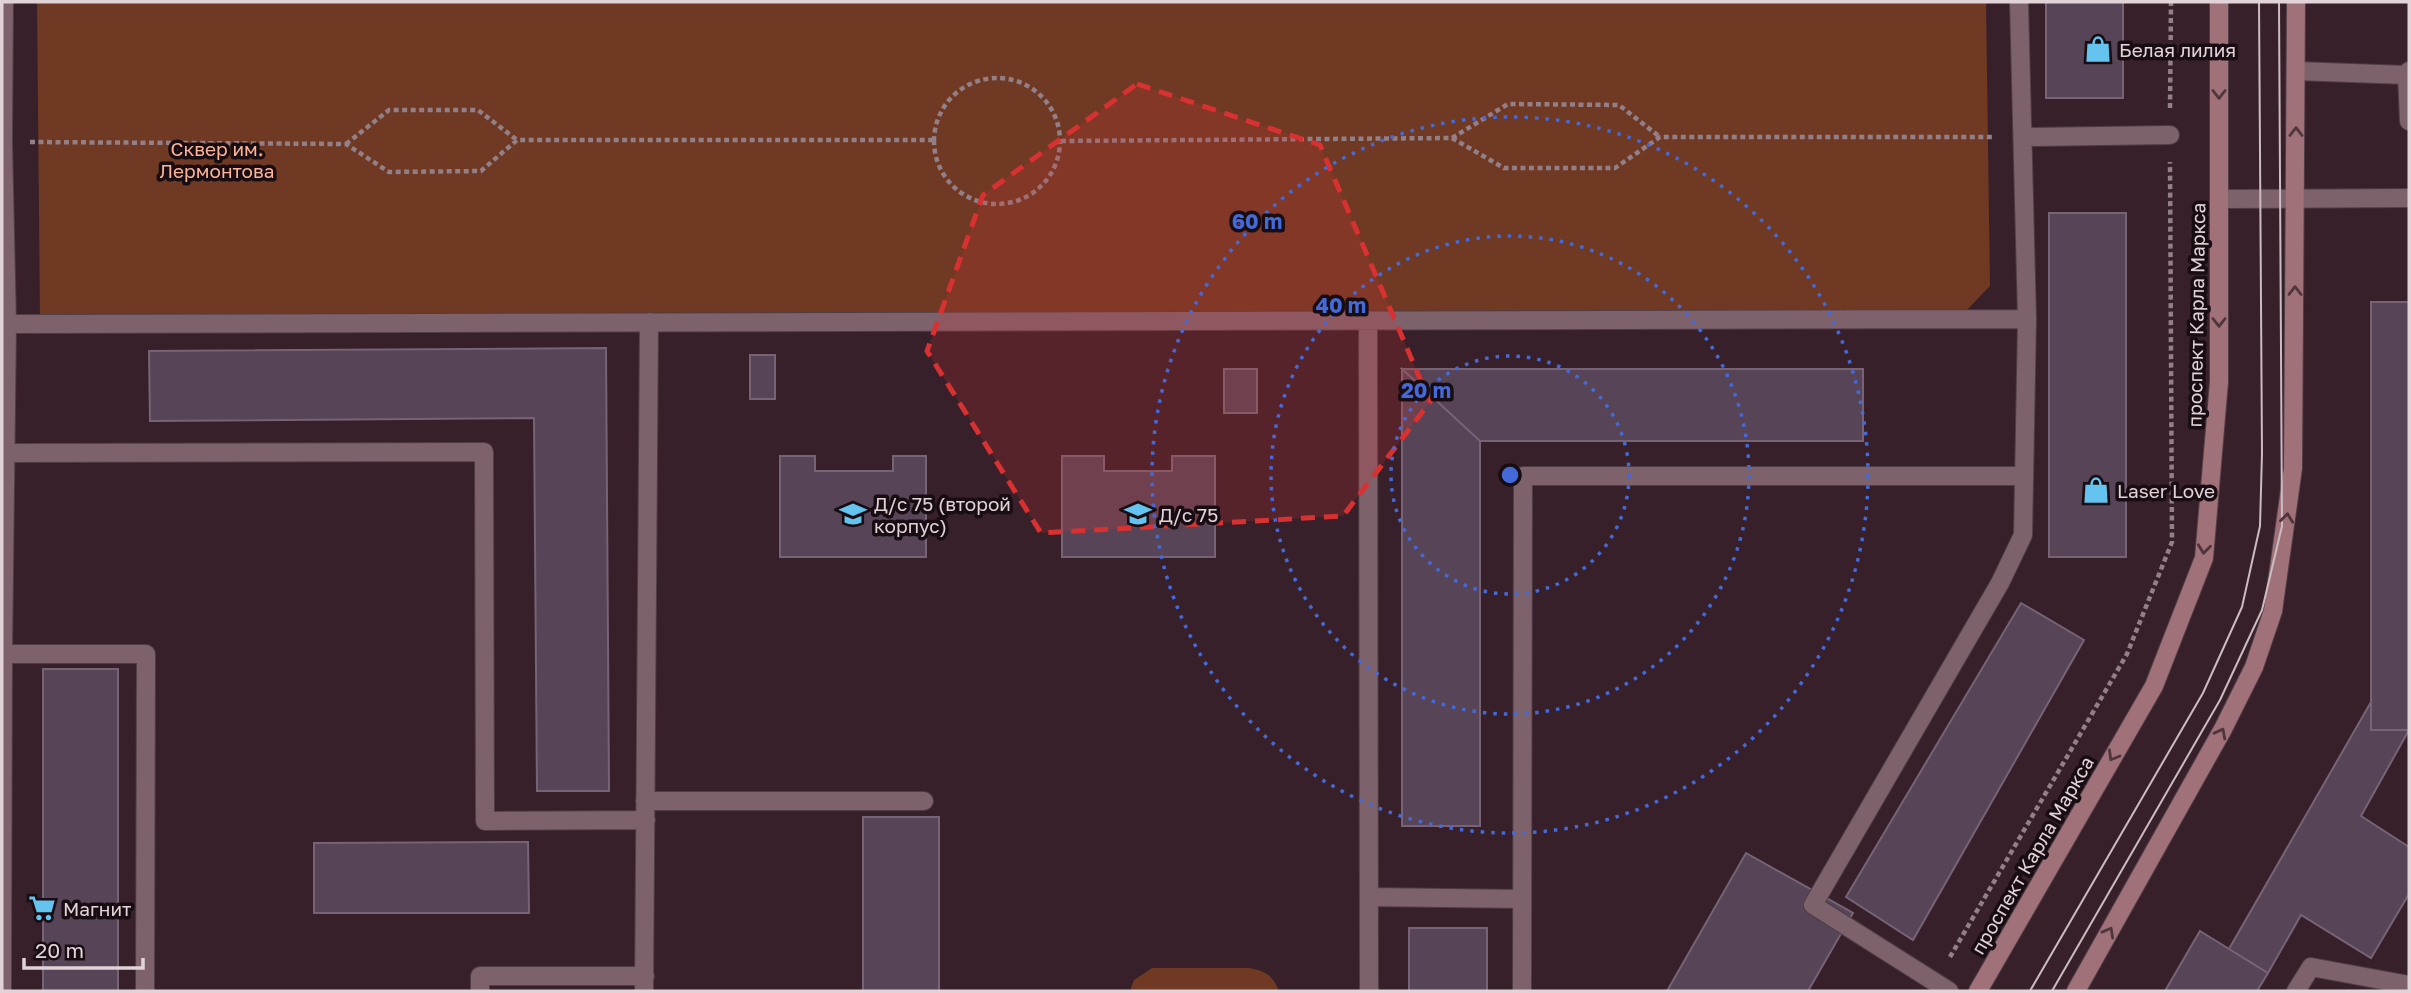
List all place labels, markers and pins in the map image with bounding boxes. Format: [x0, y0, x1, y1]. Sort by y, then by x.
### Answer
shop icon: Белая лилия [2083, 34, 2113, 64]
place label: Белая лилия [2119, 38, 2236, 61]
centre of rings [1498, 463, 1522, 487]
shop icon: Laser Love [2081, 475, 2111, 505]
place label: Laser Love [2117, 479, 2215, 502]
place label: Д/с 75 (второй корпус) [874, 492, 1011, 537]
school or university icon: Д/с 75 (второй корпус) [838, 499, 868, 529]
school or university icon: Д/с 75 [1123, 499, 1153, 529]
place label: Д/с 75 [1159, 503, 1218, 526]
supermarket icon: Магнит [27, 893, 57, 923]
place label: Магнит [63, 897, 131, 920]

